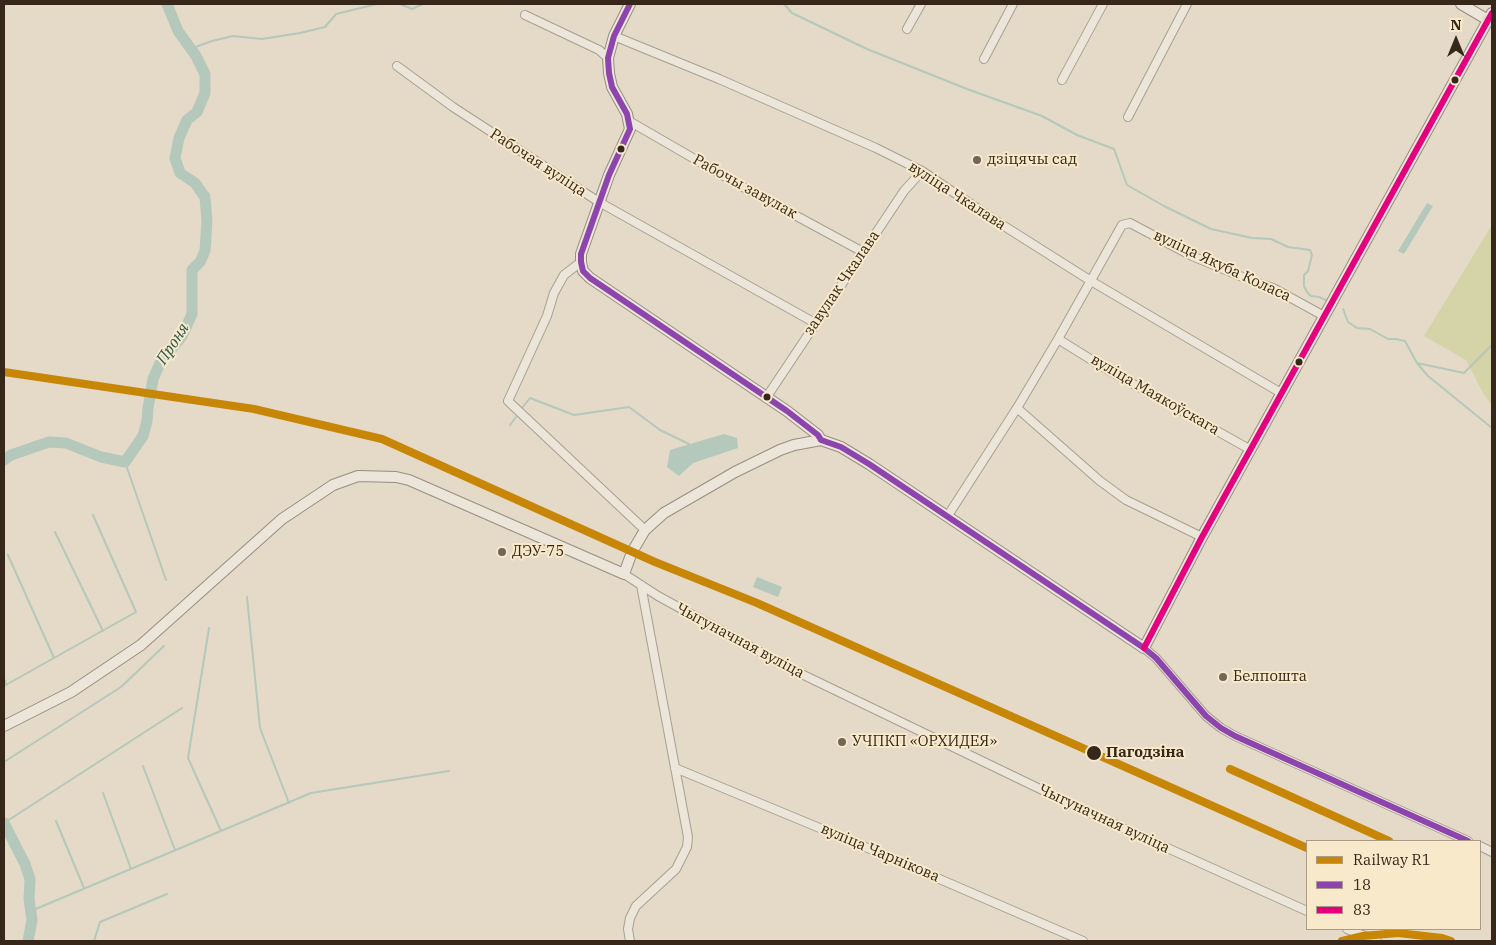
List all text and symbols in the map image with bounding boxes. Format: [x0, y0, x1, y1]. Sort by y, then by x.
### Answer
north arrow [1431, 15, 1481, 65]
text: N [1450, 16, 1462, 34]
unlabelled marker [1450, 75, 1460, 85]
street label: Рабочая вуліца [486, 125, 590, 201]
unlabelled marker [616, 144, 626, 154]
street label: Рабочы завулак [690, 151, 800, 223]
place label: дзіцячы сад [987, 151, 1077, 169]
marker: дзіцячы сад [971, 154, 983, 166]
street label: вуліца Чкалава [905, 158, 1009, 234]
street label: вуліца Якуба Коласа [1151, 226, 1293, 306]
street label: завулак Чкалава [800, 227, 884, 339]
water label: Проня [153, 320, 193, 368]
street label: вуліца Маякоўскага [1087, 351, 1223, 439]
unlabelled marker [1294, 357, 1304, 367]
unlabelled marker [762, 392, 772, 402]
place label: ДЭУ-75 [512, 543, 564, 561]
marker: ДЭУ-75 [496, 546, 508, 558]
street label: Чыгуначная вуліца [673, 600, 807, 682]
place label: Белпошта [1233, 668, 1307, 686]
marker: Белпошта [1217, 671, 1229, 683]
place label: УЧПКП «ОРХИДЕЯ» [852, 733, 997, 751]
marker: УЧПКП «ОРХИДЕЯ» [836, 736, 848, 748]
marker: Пагодзіна [1085, 744, 1103, 762]
place label: Пагодзіна [1106, 744, 1184, 762]
street label: Чыгуначная вуліца [1035, 781, 1173, 857]
street label: вуліца Чарнікова [818, 820, 942, 886]
legend [1306, 840, 1481, 930]
text: Railway R1 [1353, 850, 1431, 869]
text: 18 [1353, 875, 1371, 894]
text: 83 [1353, 900, 1371, 919]

